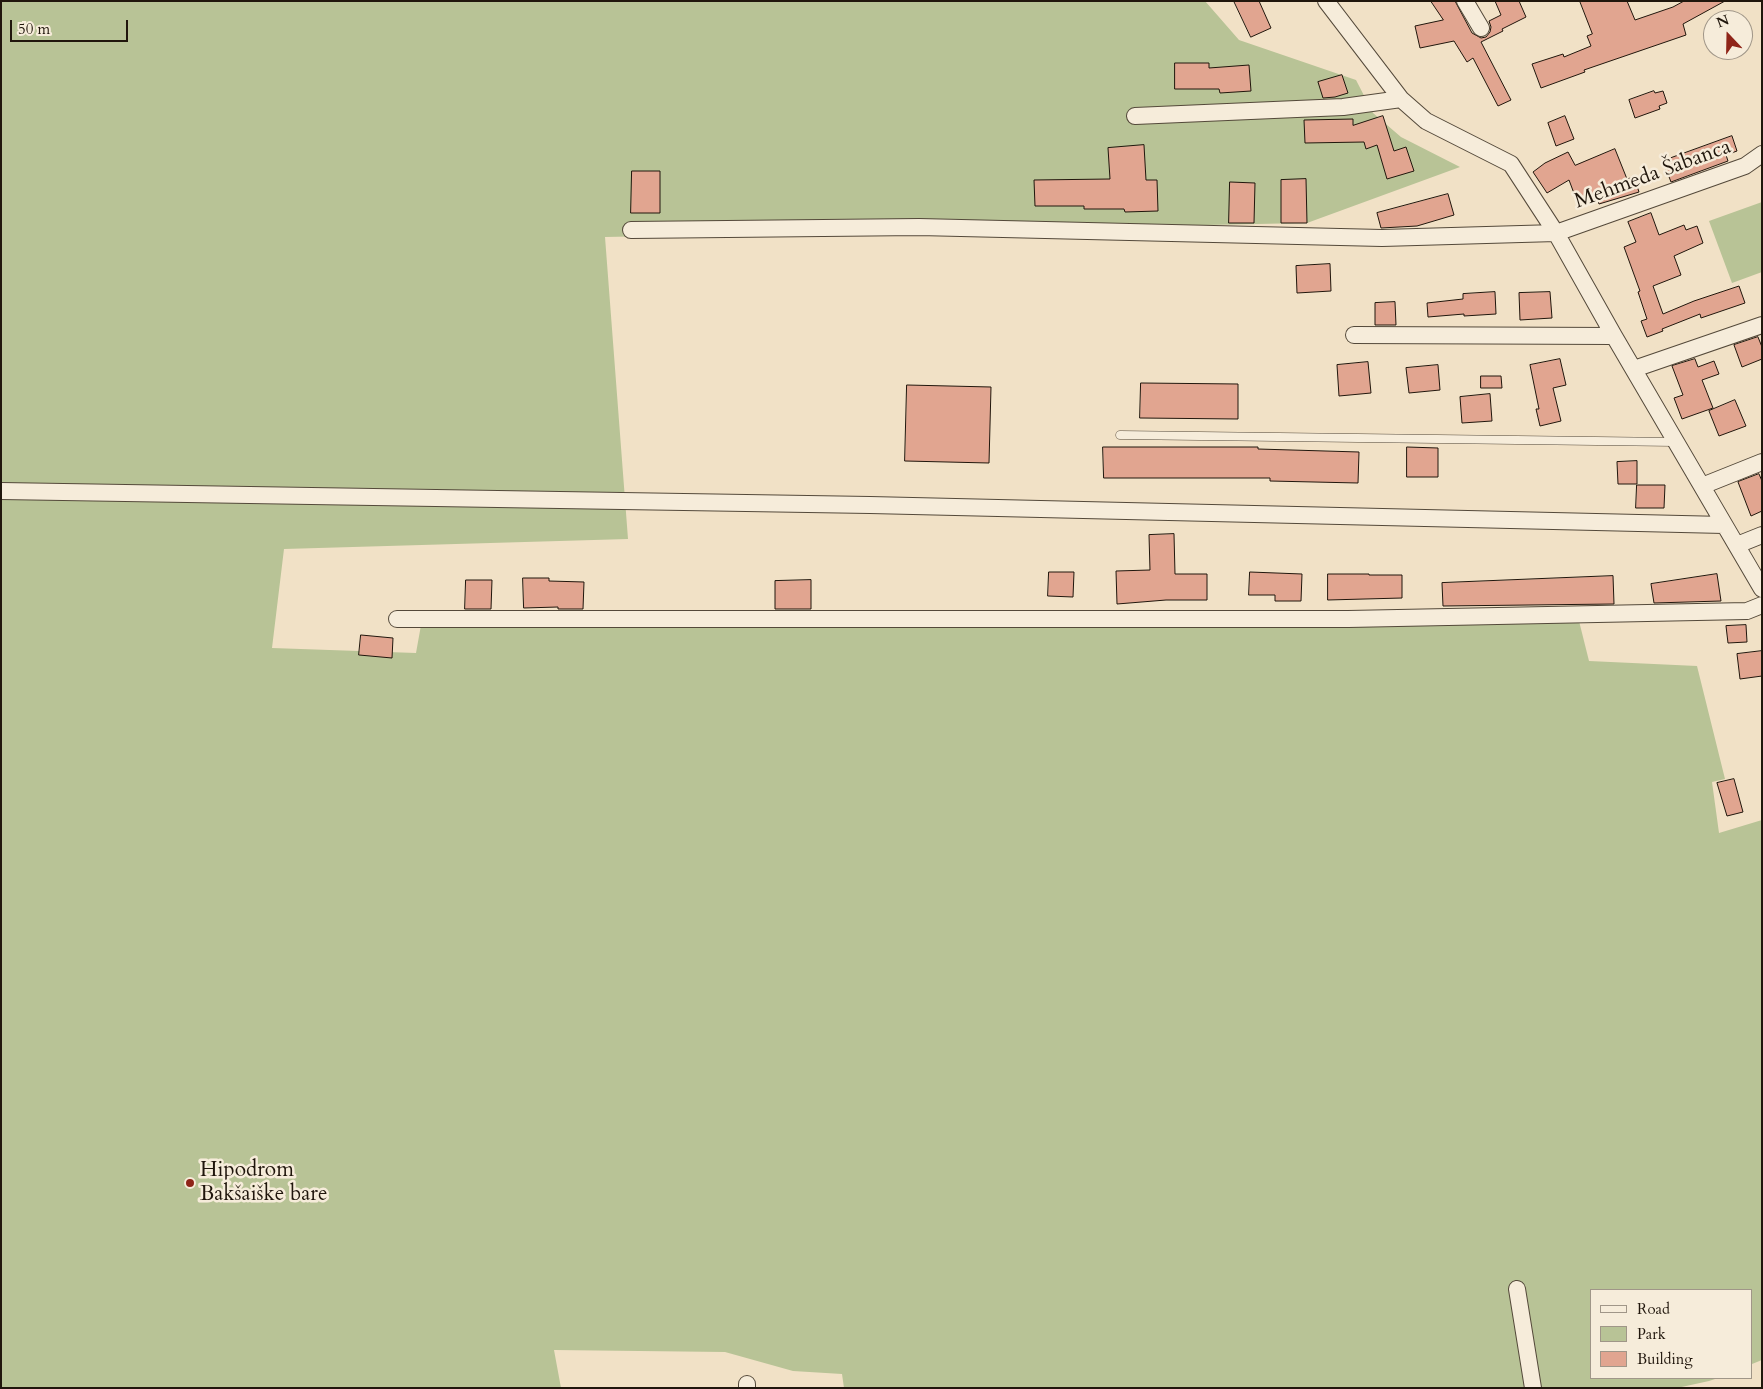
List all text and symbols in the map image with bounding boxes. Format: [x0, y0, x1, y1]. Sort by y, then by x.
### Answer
scale bar [12, 10, 130, 42]
north arrow [1703, 10, 1753, 60]
text: N [1714, 10, 1732, 33]
text: 50 m [18, 19, 50, 39]
street label: Mehmeda Šabanca [1571, 135, 1735, 215]
place label: Hipodrom Bakšaiške bare [200, 1158, 328, 1208]
marker: Hipodrom Bakšaiške bare [184, 1177, 196, 1189]
legend [1590, 1289, 1753, 1379]
text: Road [1637, 1299, 1670, 1319]
text: Park [1637, 1324, 1666, 1344]
text: Building [1637, 1349, 1693, 1369]

